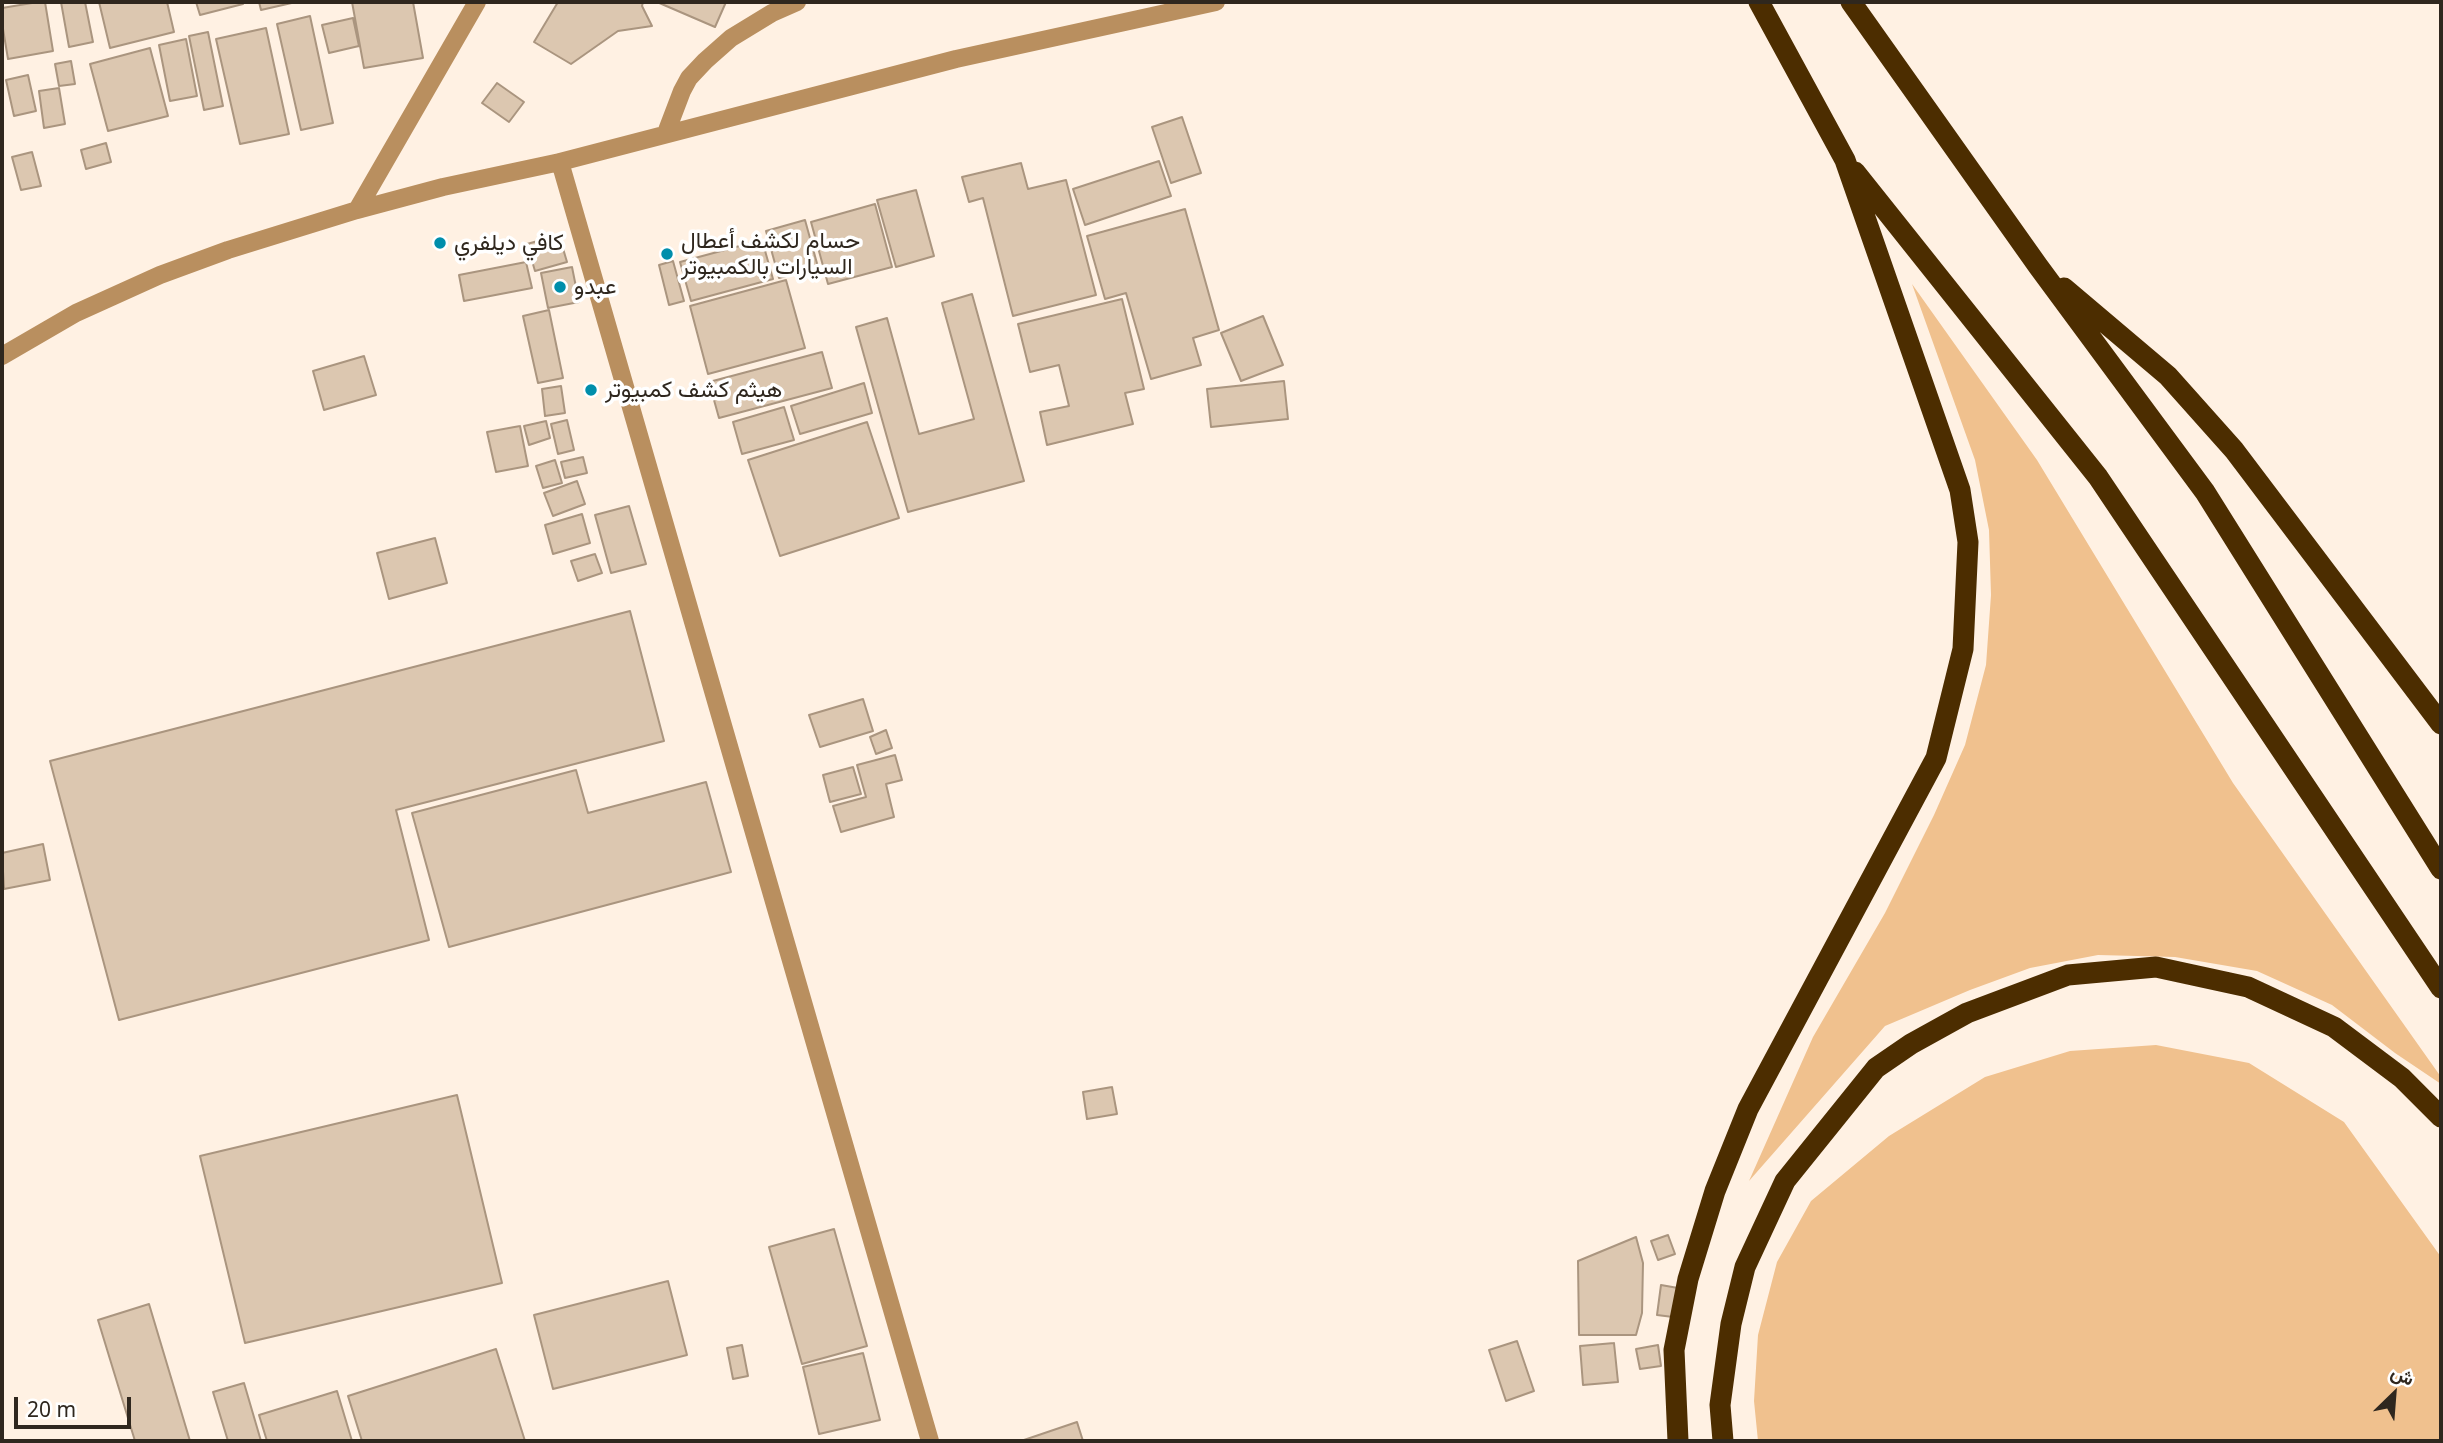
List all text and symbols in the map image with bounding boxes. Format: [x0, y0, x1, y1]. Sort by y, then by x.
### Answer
place label: حسام لكشف أعطال السيارات بالكمبيوتر [681, 227, 860, 281]
place label: كافي ديلفري [454, 229, 564, 257]
marker: كافي ديلفري [432, 235, 448, 251]
marker: حسام لكشف أعطال السيارات بالكمبيوتر [659, 246, 675, 262]
place label: عبدو [574, 273, 616, 301]
marker: عبدو [552, 279, 568, 295]
place label: هيثم كشف كمبيوتر [605, 376, 782, 404]
marker: هيثم كشف كمبيوتر [583, 382, 599, 398]
text: ش [2387, 1358, 2419, 1392]
north arrow [2359, 1359, 2429, 1429]
scale bar [18, 1384, 135, 1428]
text: 20 m [27, 1395, 76, 1423]

